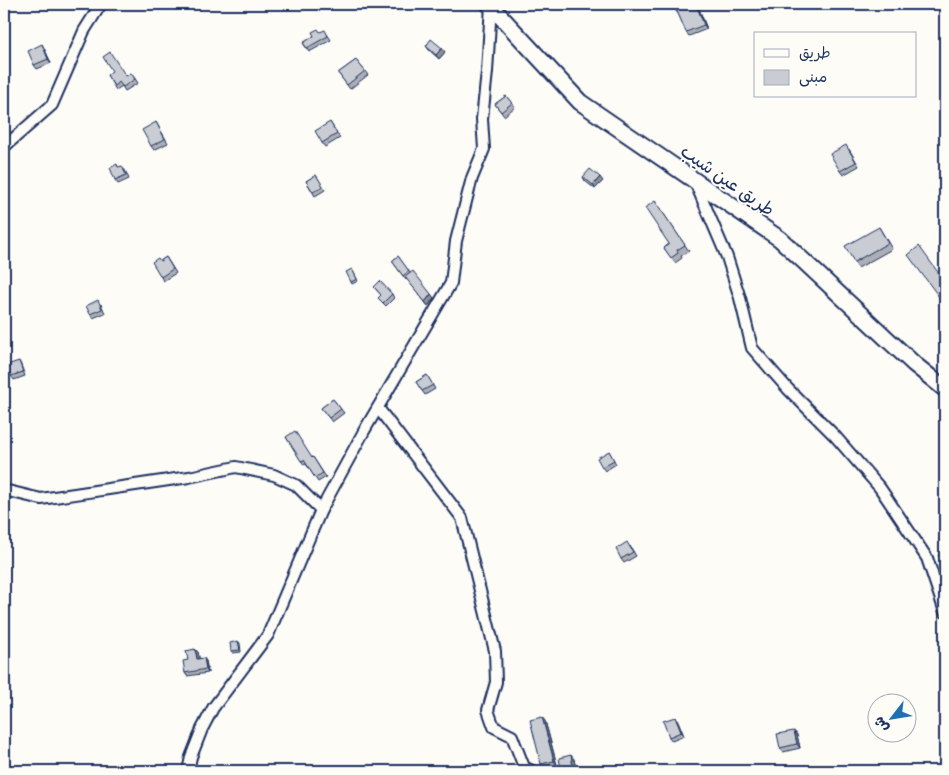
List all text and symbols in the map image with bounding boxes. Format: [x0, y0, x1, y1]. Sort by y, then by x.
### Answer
legend [754, 32, 916, 98]
text: طريق [799, 43, 831, 62]
text: مبنى [799, 67, 827, 87]
street label: طريق عين شيب [676, 139, 780, 221]
north arrow [866, 692, 916, 742]
text: ش [869, 713, 893, 736]

